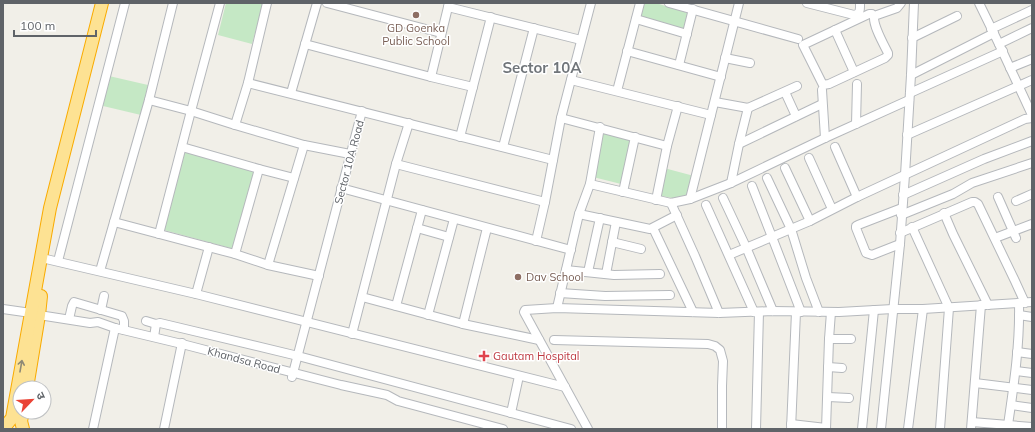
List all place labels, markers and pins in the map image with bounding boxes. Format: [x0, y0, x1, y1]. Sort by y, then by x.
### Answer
marker: GD Goenka Public School [411, 10, 421, 20]
place label: GD Goenka Public School [382, 21, 450, 48]
place label: Dav School [526, 270, 583, 284]
marker: Dav School [513, 272, 523, 282]
place label: Gautam Hospital [493, 349, 579, 363]
marker: Gautam Hospital [478, 350, 490, 362]

